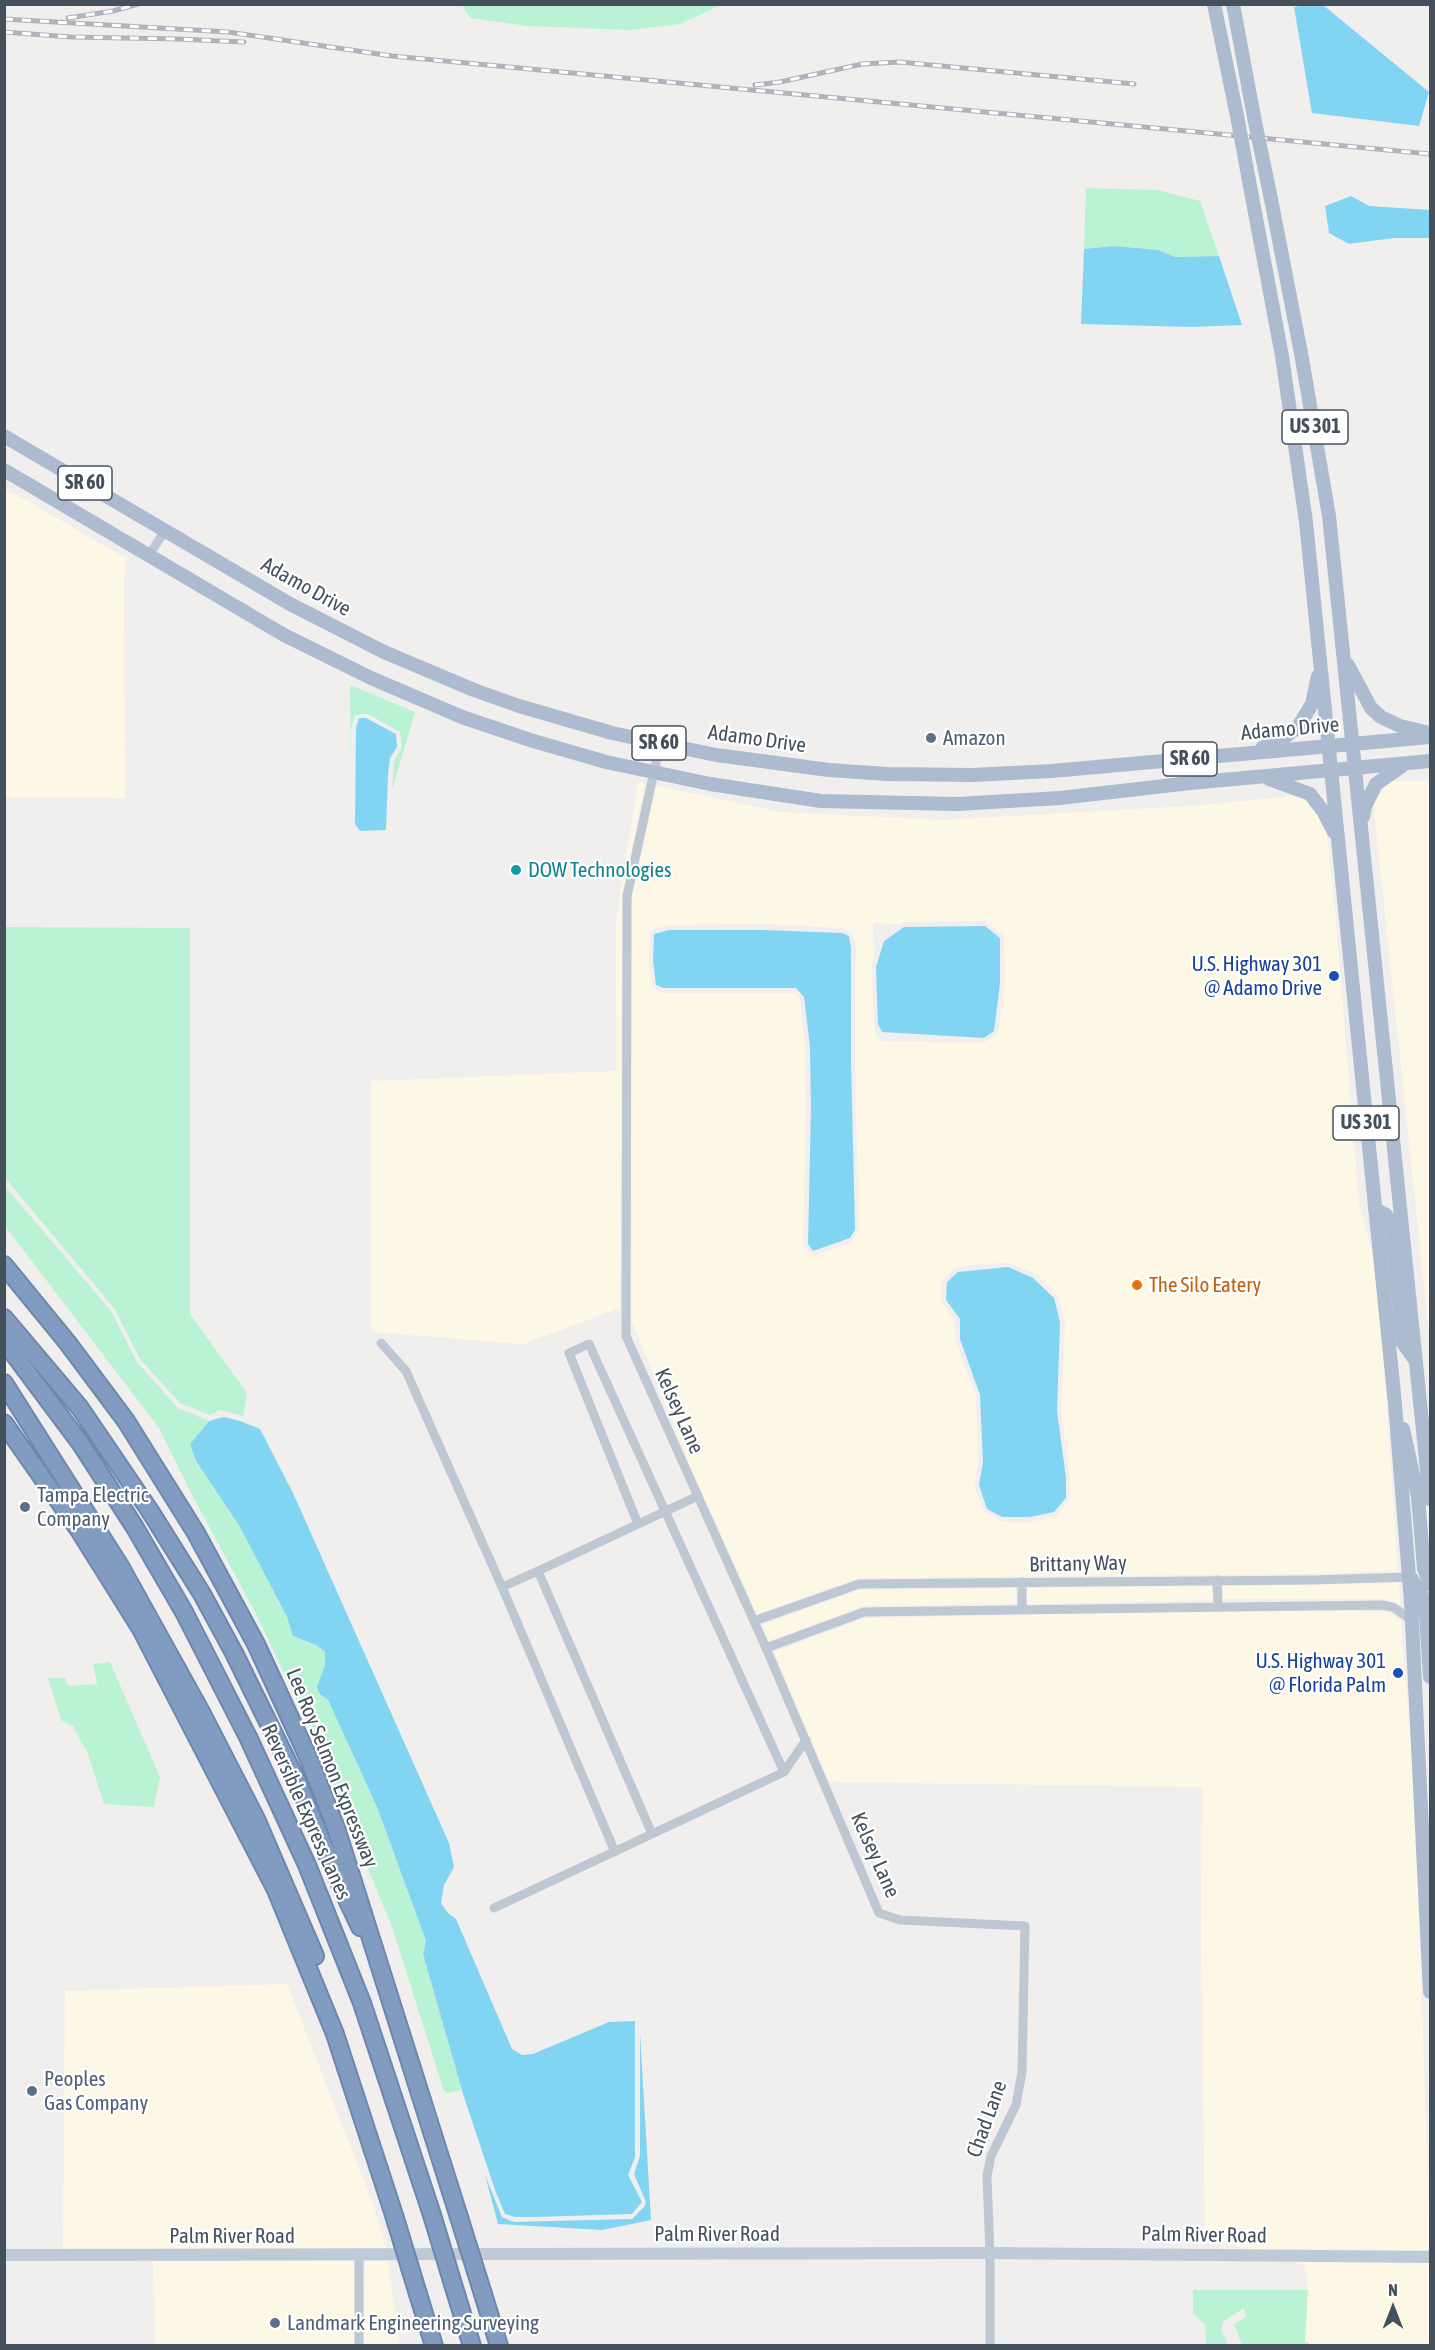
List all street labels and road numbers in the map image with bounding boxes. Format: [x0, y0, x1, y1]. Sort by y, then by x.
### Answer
road number: US 301 [1282, 410, 1348, 444]
road number: SR 60 [58, 466, 112, 500]
street label: Adamo Drive [257, 552, 355, 622]
street label: Adamo Drive [1240, 712, 1340, 746]
street label: Adamo Drive [706, 720, 808, 758]
road number: SR 60 [632, 726, 686, 760]
road number: SR 60 [1163, 742, 1217, 776]
road number: US 301 [1333, 1106, 1399, 1140]
street label: Kelsey Lane [649, 1364, 709, 1458]
street label: Brittany Way [1029, 1551, 1127, 1577]
street label: Lee Roy Selmon Expressway [281, 1665, 383, 1871]
street label: Reversible Express Lanes [256, 1720, 356, 1904]
street label: Kelsey Lane [845, 1808, 905, 1902]
street label: Chad Lane [962, 2077, 1012, 2161]
street label: Palm River Road [654, 2221, 780, 2247]
street label: Palm River Road [1141, 2221, 1267, 2249]
street label: Palm River Road [169, 2223, 295, 2249]

